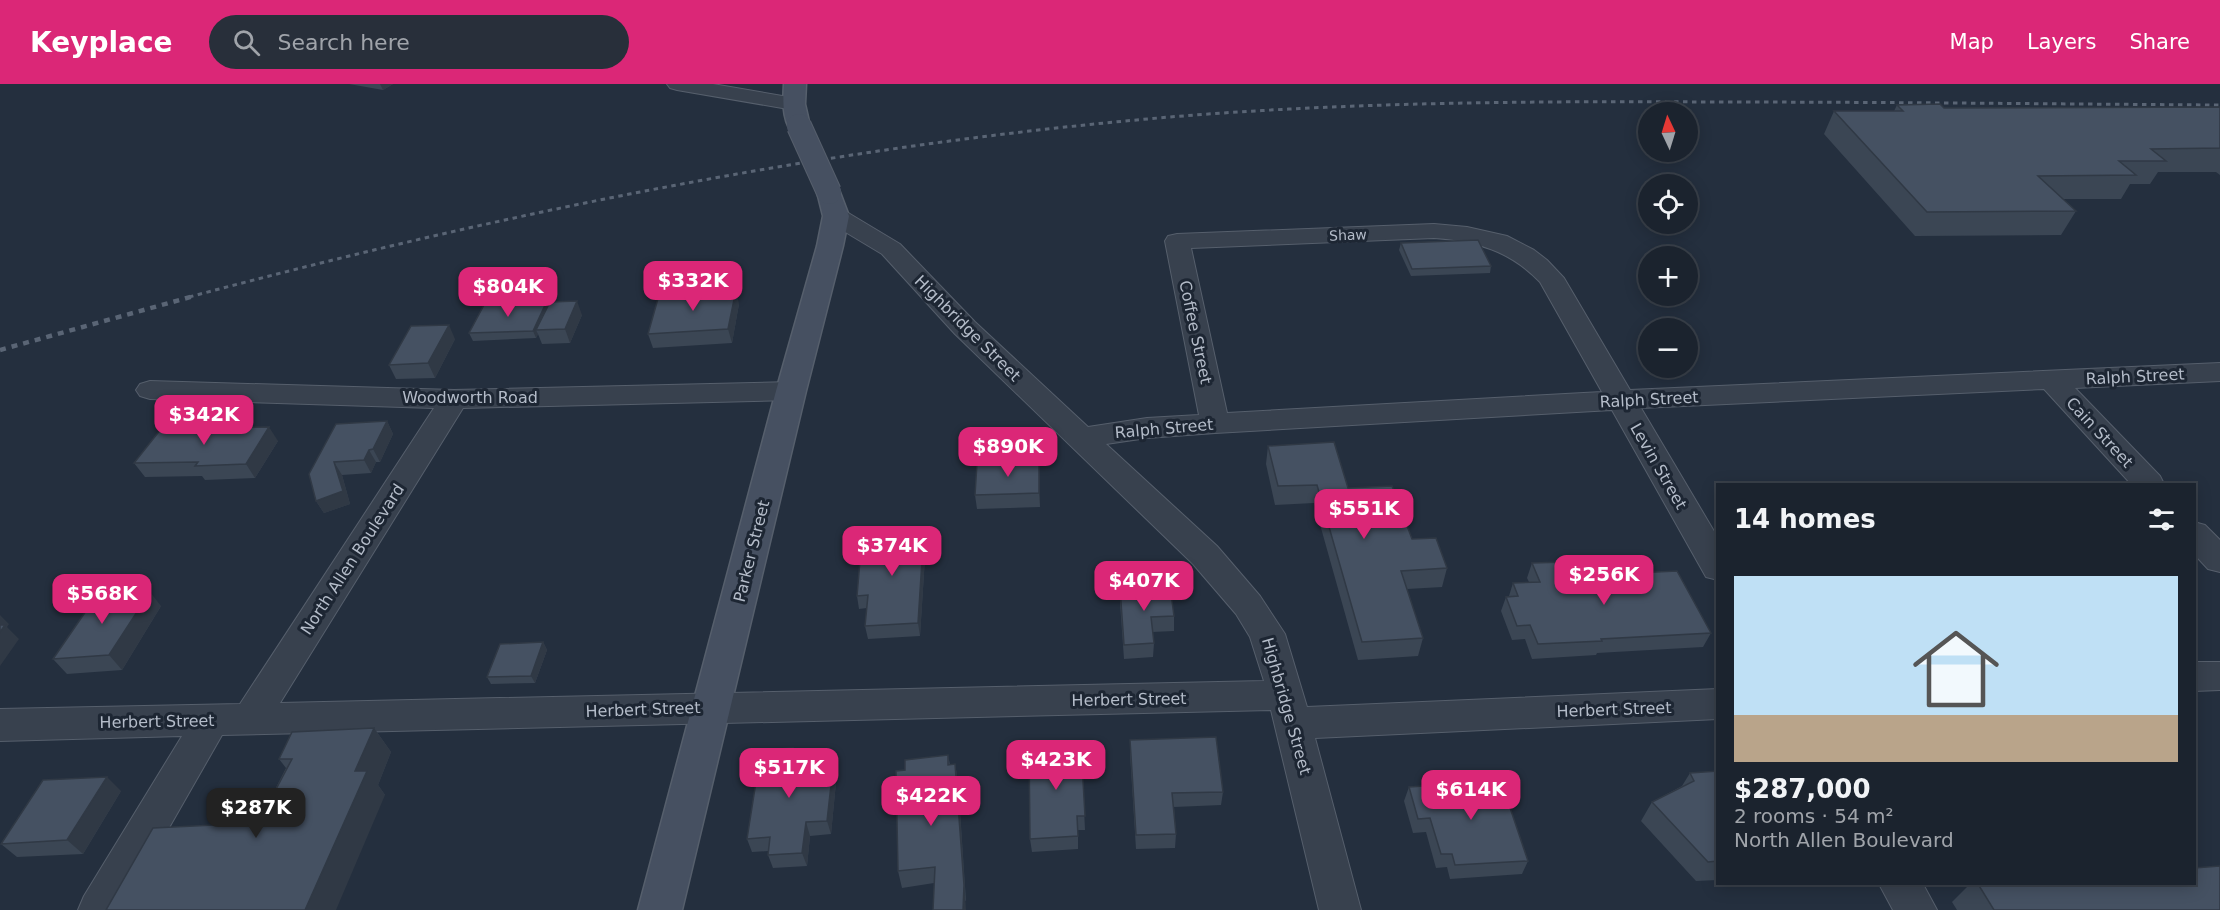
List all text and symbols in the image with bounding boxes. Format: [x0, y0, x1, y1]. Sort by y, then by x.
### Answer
search box [209, 15, 629, 69]
text: Keyplace [30, 26, 173, 59]
icon: search [230, 26, 263, 59]
text: Search here [278, 30, 410, 55]
text: Map [1950, 30, 1994, 54]
text: Layers [2027, 30, 2096, 54]
text: Share [2129, 30, 2190, 54]
north arrow [1638, 102, 1698, 162]
map controls [1638, 102, 1698, 378]
button: locate [1638, 174, 1698, 234]
street label: Shaw [1329, 226, 1367, 244]
button: + [1638, 246, 1698, 306]
pin: $332K [651, 261, 735, 312]
pin: $804K [466, 267, 550, 318]
text: $332K [657, 268, 729, 292]
street label: Highbridge Street [911, 271, 1025, 385]
text: $804K [472, 274, 544, 298]
street label: Coffee Street [1175, 279, 1216, 386]
button: − [1638, 318, 1698, 378]
street label: Ralph Street [2085, 364, 2185, 389]
street label: Ralph Street [1599, 387, 1699, 412]
street label: Woodworth Road [402, 388, 538, 407]
street label: Cain Street [2062, 393, 2137, 471]
pin: $342K [162, 395, 246, 446]
text: $342K [168, 402, 240, 426]
street label: Ralph Street [1114, 415, 1214, 442]
street label: Levin Street [1626, 420, 1691, 513]
pin: $890K [966, 427, 1050, 478]
text: $890K [972, 434, 1044, 458]
street label: North Allen Boulevard [297, 480, 408, 638]
pin: $551K [1322, 489, 1406, 540]
text: $551K [1328, 496, 1400, 520]
street label: Parker Street [730, 498, 773, 604]
icon: filters [2145, 503, 2178, 536]
text: 14 homes [1734, 504, 1876, 534]
pin: $374K [850, 526, 934, 577]
text: $374K [856, 533, 928, 557]
pin: $256K [1562, 555, 1646, 606]
pin: $407K [1102, 561, 1186, 612]
text: $256K [1568, 562, 1640, 586]
text: $407K [1108, 568, 1180, 592]
pin: $568K [60, 574, 144, 625]
text: $568K [66, 581, 138, 605]
icon: home [1902, 615, 2010, 723]
street label: Highbridge Street [1258, 635, 1315, 777]
street label: Herbert Street [1071, 689, 1187, 710]
street label: Herbert Street [585, 698, 701, 721]
street label: Herbert Street [1556, 698, 1672, 721]
street label: Herbert Street [99, 711, 215, 732]
pin: $423K [1014, 740, 1098, 791]
text: $423K [1020, 747, 1092, 771]
pin: $517K [747, 748, 831, 799]
text: $517K [753, 755, 825, 779]
pin: $614K [1429, 770, 1513, 821]
text: $287,000 [1734, 774, 1871, 804]
pin: $422K [889, 776, 973, 827]
text: $614K [1435, 777, 1507, 801]
text: $422K [895, 783, 967, 807]
pin: $287K [214, 788, 298, 839]
text: $287K [220, 795, 292, 819]
text: 2 rooms · 54 m² [1734, 804, 1894, 828]
text: North Allen Boulevard [1734, 828, 1954, 852]

